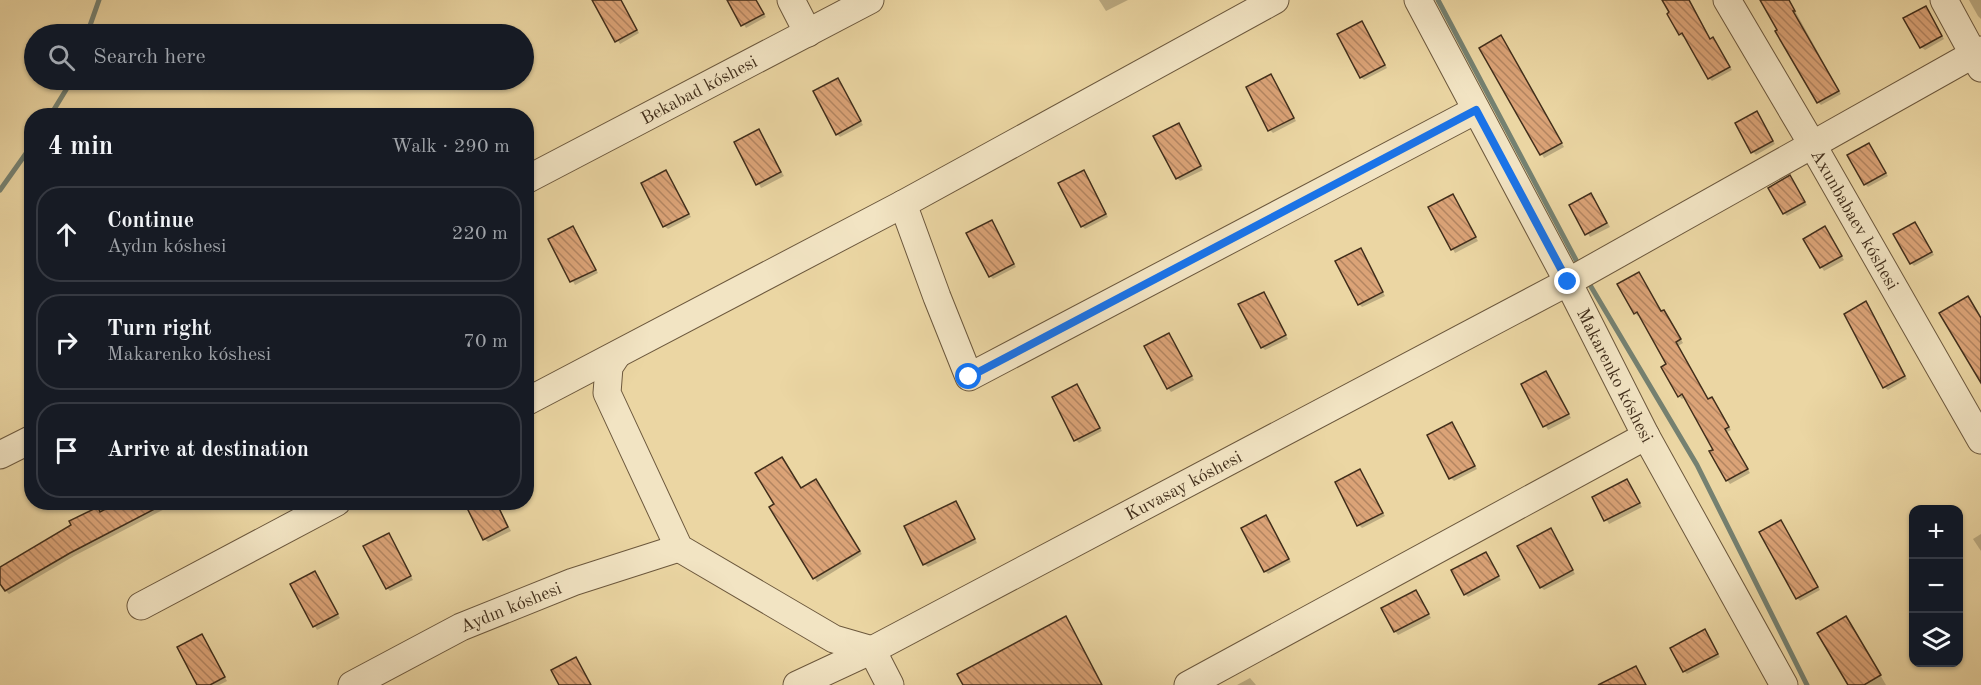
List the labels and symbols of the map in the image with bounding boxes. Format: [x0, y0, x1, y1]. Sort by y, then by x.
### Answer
street label: Bekabad kóshesi [638, 53, 760, 128]
street label: Axunbabaev kóshesi [1807, 147, 1901, 293]
route end [1554, 268, 1580, 294]
street label: Makarenko kóshesi [1573, 306, 1656, 446]
route start [955, 363, 981, 389]
street label: Kuvasay kóshesi [1123, 448, 1245, 524]
street label: Aydın kóshesi [458, 580, 564, 636]

